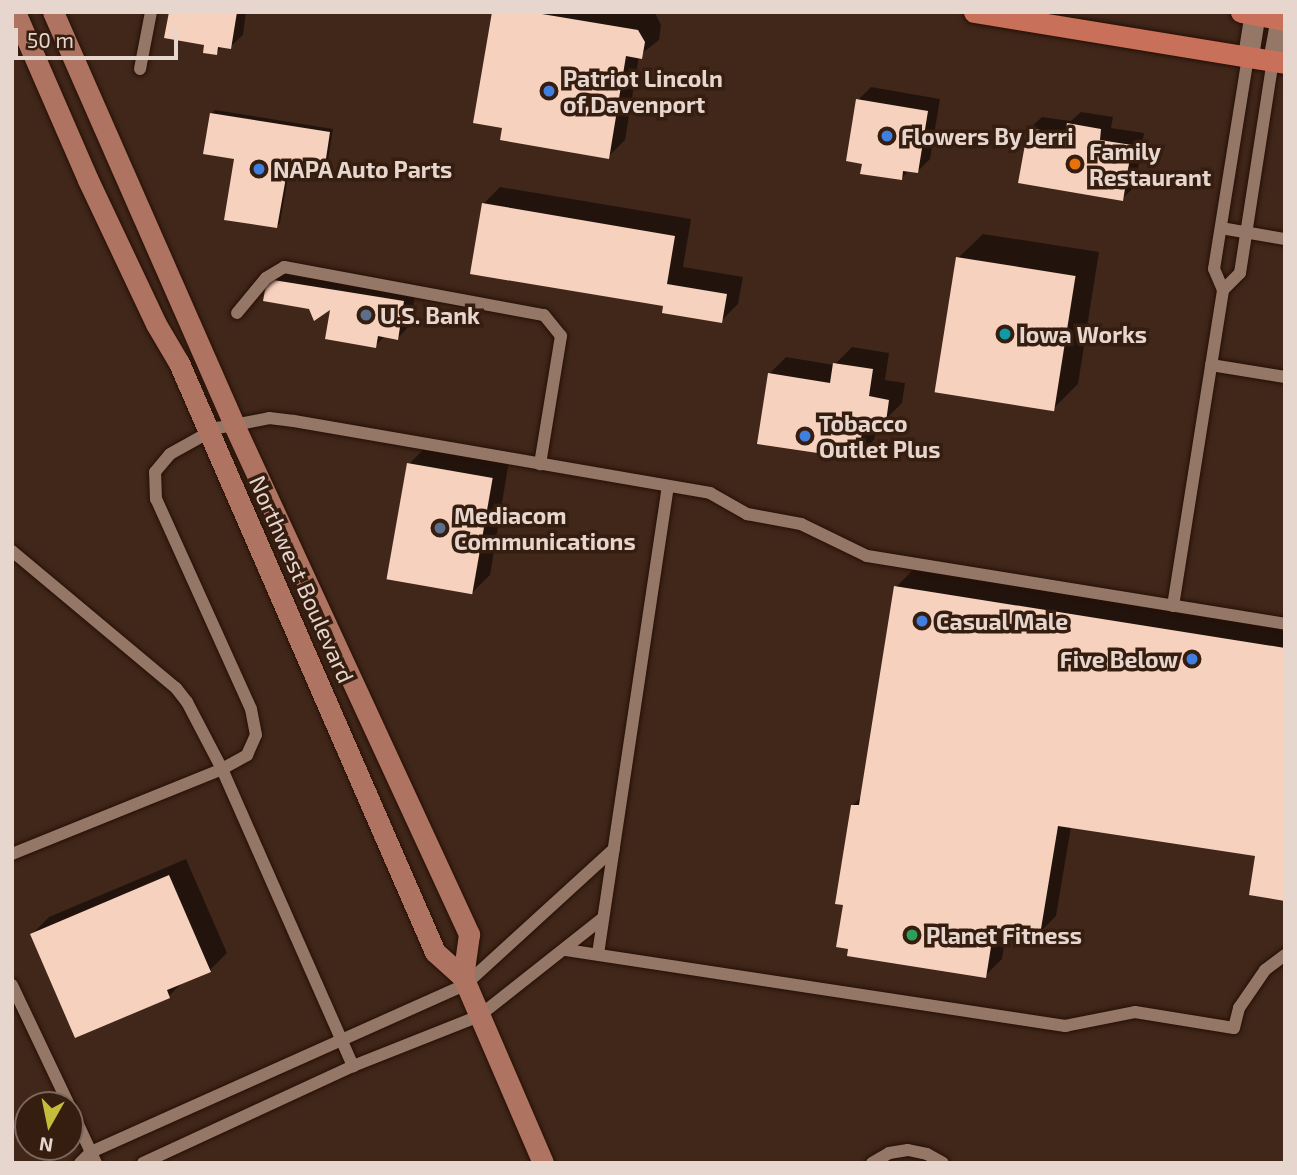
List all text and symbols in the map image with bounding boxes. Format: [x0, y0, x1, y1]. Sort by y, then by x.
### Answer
scale bar [18, 14, 182, 58]
text: 50 m [27, 27, 74, 52]
place label: Patriot Lincoln of Davenport [563, 64, 723, 118]
marker: Patriot Lincoln of Davenport [541, 83, 557, 99]
place label: Flowers By Jerri [901, 122, 1074, 150]
marker: Flowers By Jerri [879, 128, 895, 144]
place label: Family Restaurant [1089, 137, 1211, 191]
place label: NAPA Auto Parts [273, 155, 453, 183]
marker: Family Restaurant [1067, 156, 1083, 172]
marker: NAPA Auto Parts [251, 161, 267, 177]
place label: U.S. Bank [380, 301, 480, 329]
marker: U.S. Bank [358, 307, 374, 323]
place label: Iowa Works [1019, 320, 1147, 348]
marker: Iowa Works [997, 326, 1013, 342]
place label: Tobacco Outlet Plus [819, 409, 940, 463]
marker: Tobacco Outlet Plus [797, 428, 813, 444]
street label: Northwest Boulevard [244, 471, 360, 687]
place label: Mediacom Communications [454, 501, 636, 555]
marker: Mediacom Communications [432, 520, 448, 536]
place label: Casual Male [936, 607, 1069, 635]
marker: Casual Male [914, 613, 930, 629]
place label: Five Below [1060, 645, 1178, 673]
marker: Five Below [1184, 651, 1200, 667]
place label: Planet Fitness [926, 921, 1082, 949]
marker: Planet Fitness [904, 927, 920, 943]
north arrow [14, 1091, 84, 1161]
text: N [37, 1133, 55, 1158]

